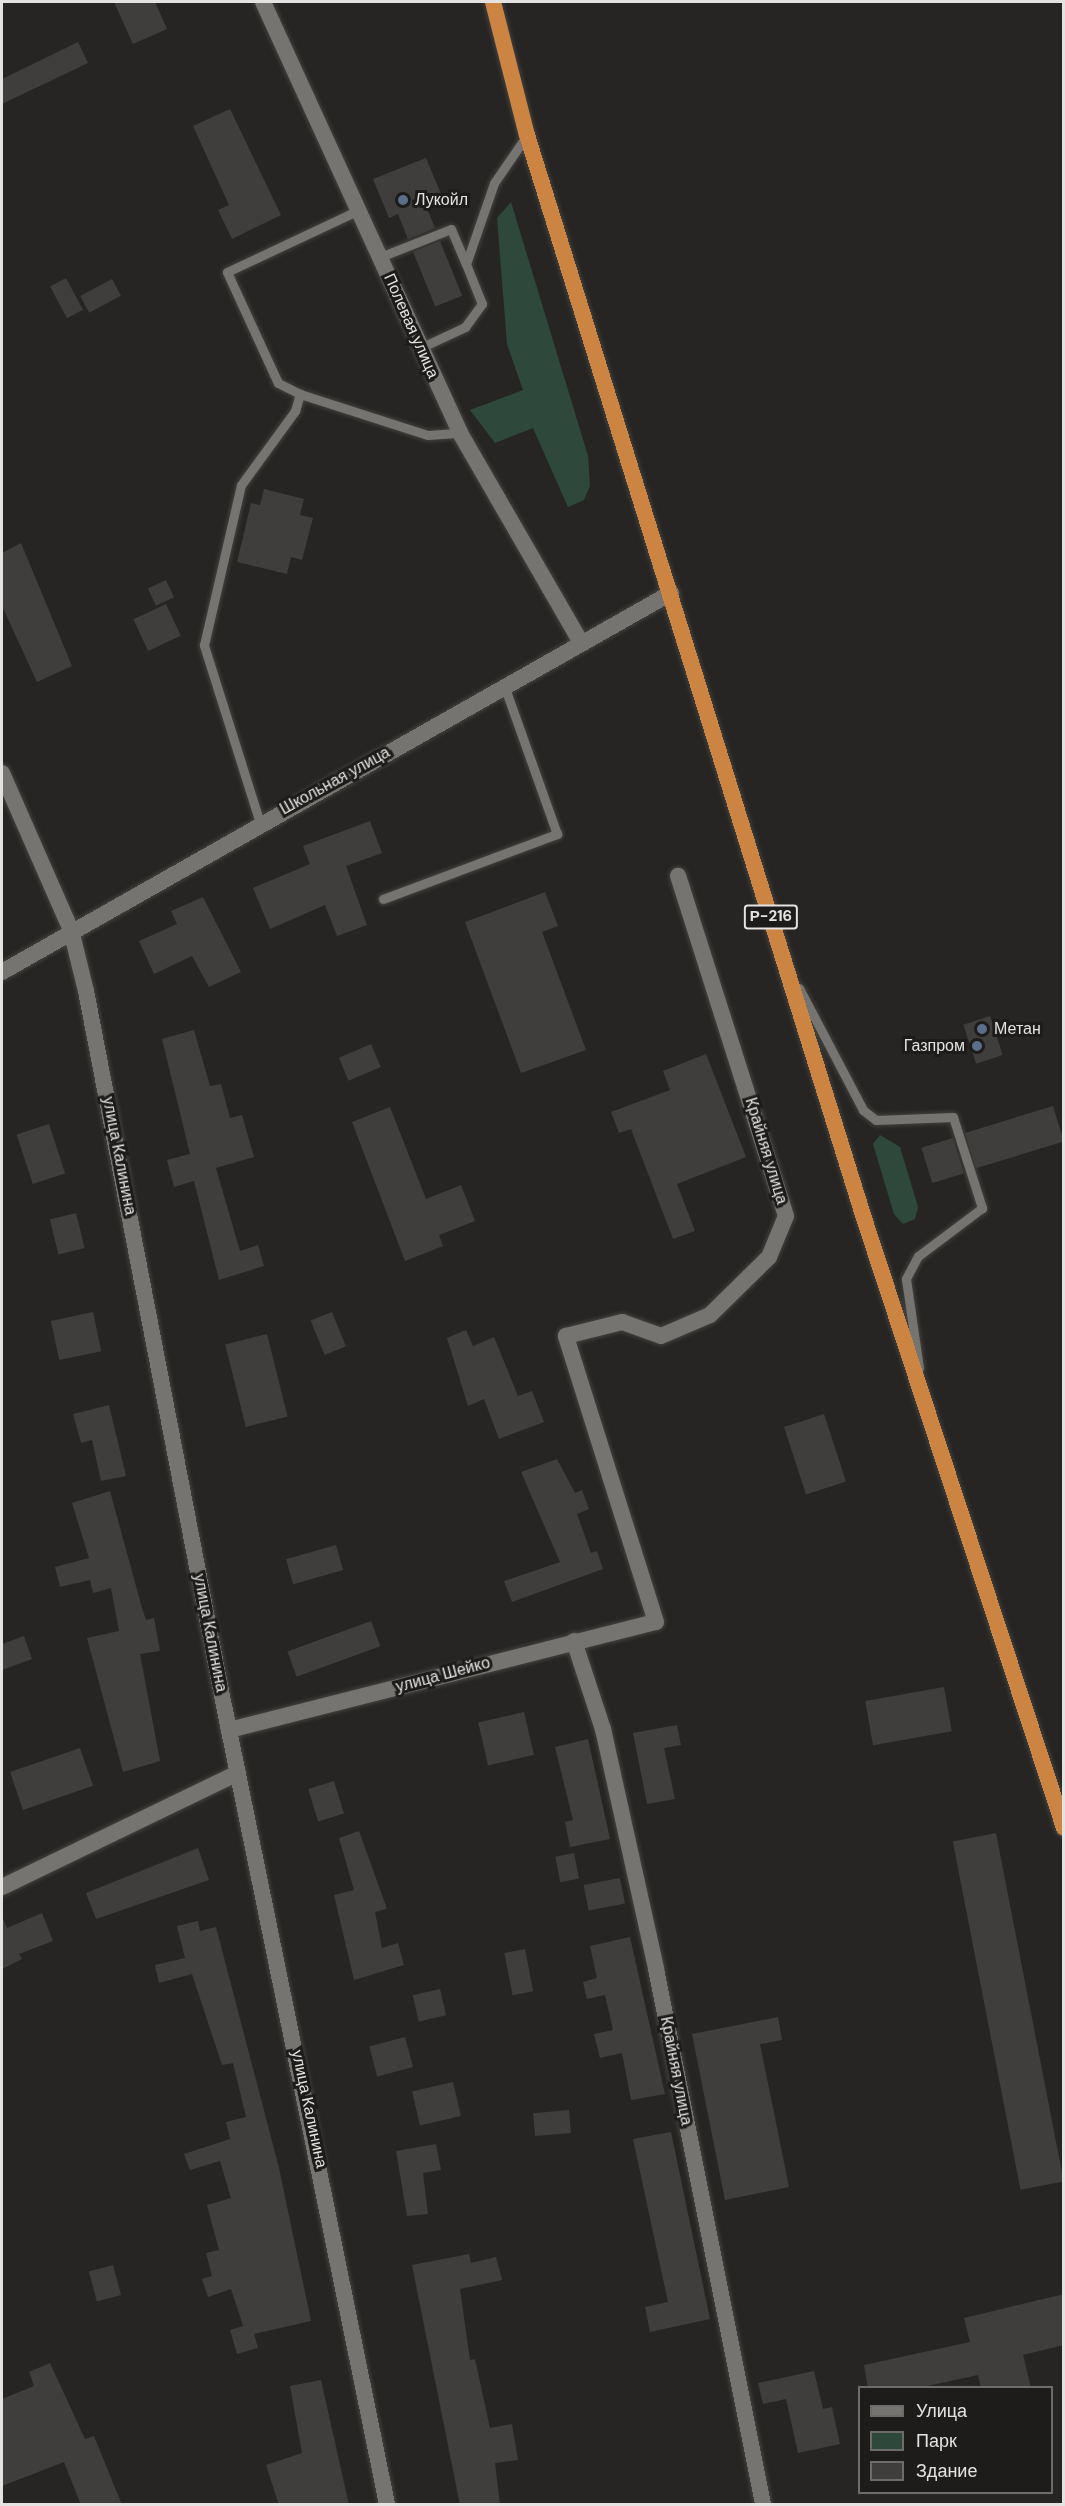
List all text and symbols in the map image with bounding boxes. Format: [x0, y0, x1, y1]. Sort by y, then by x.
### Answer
place label: Лукойл [415, 190, 468, 210]
marker: Лукойл [396, 193, 410, 207]
street label: Полевая улица [379, 271, 443, 381]
street label: Школьная улица [277, 743, 393, 819]
road number: Р-216 [742, 905, 800, 929]
place label: Метан [994, 1019, 1041, 1039]
marker: Метан [975, 1022, 989, 1036]
place label: Газпром [904, 1036, 965, 1056]
marker: Газпром [970, 1039, 984, 1053]
street label: улица Калинина [98, 1095, 140, 1217]
street label: Крайняя улица [741, 1095, 791, 1207]
street label: улица Калинина [189, 1572, 231, 1694]
street label: улица Шейко [394, 1653, 492, 1697]
street label: Крайняя улица [656, 2015, 696, 2127]
street label: улица Калинина [287, 2048, 331, 2170]
legend [858, 2386, 1053, 2494]
text: Улица [916, 2399, 967, 2423]
text: Парк [916, 2429, 957, 2453]
text: Здание [916, 2459, 977, 2483]

